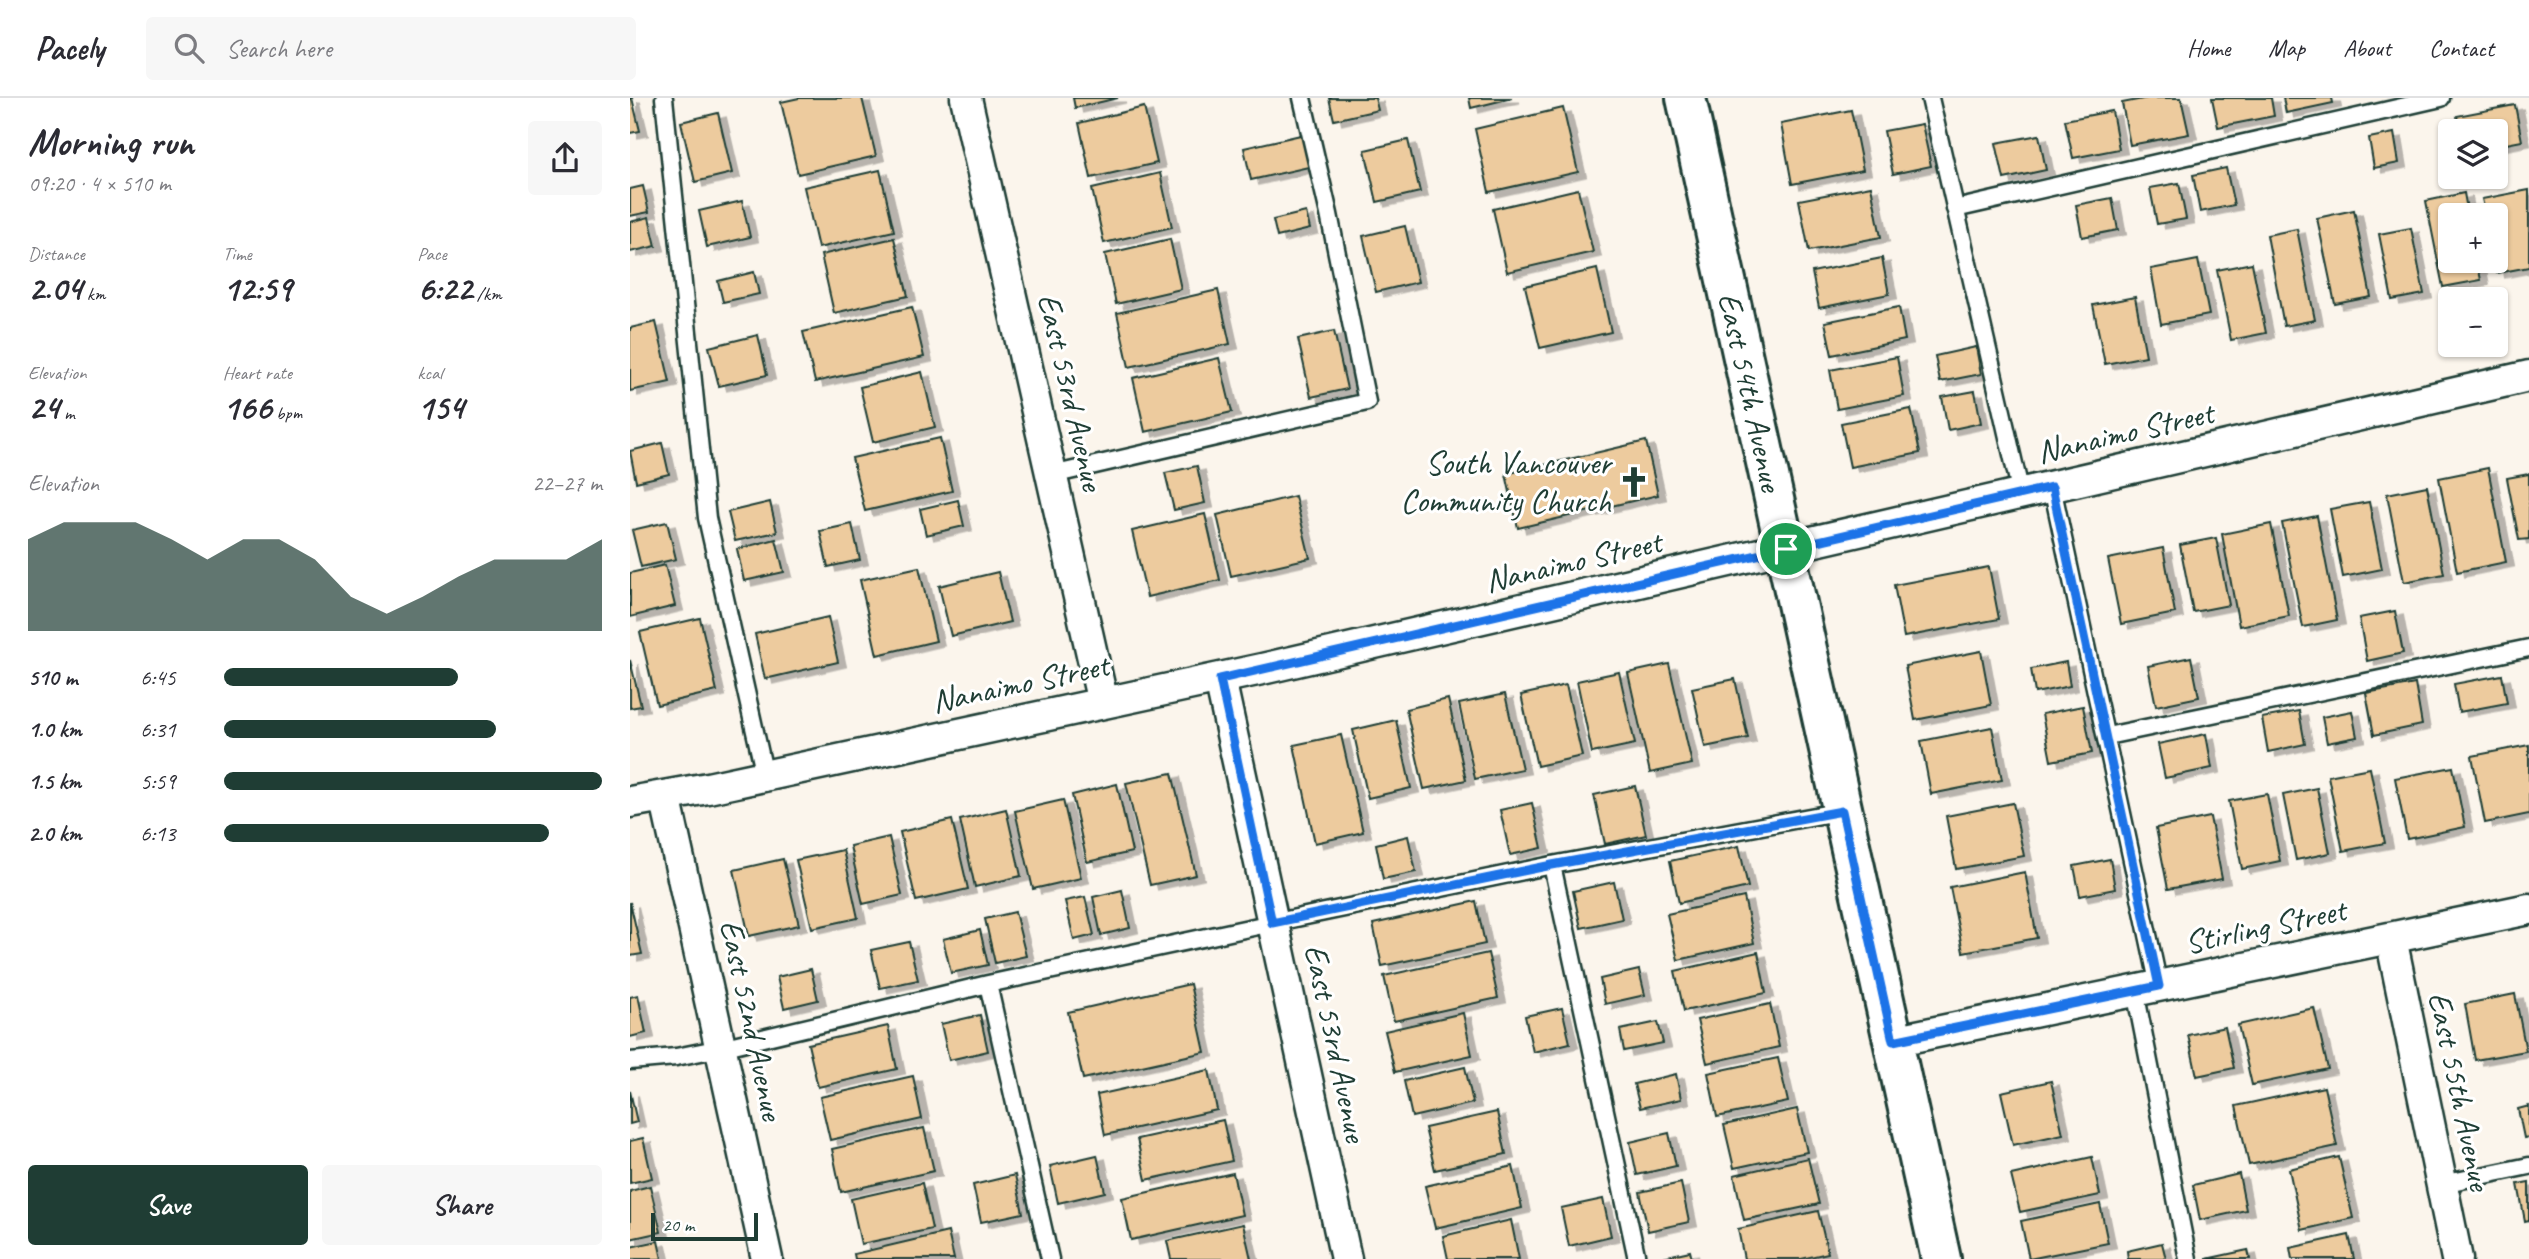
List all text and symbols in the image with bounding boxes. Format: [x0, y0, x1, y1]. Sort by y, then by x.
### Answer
search box [146, 17, 636, 80]
text: Pacely [35, 27, 104, 69]
icon: search [170, 29, 208, 67]
text: Search here [226, 32, 332, 65]
text: Home [2187, 33, 2230, 63]
text: Map [2268, 33, 2305, 63]
text: About [2343, 33, 2391, 63]
text: Contact [2429, 33, 2494, 63]
text: Morning run [28, 119, 194, 166]
map controls [2438, 119, 2508, 357]
button: layers [2438, 119, 2508, 189]
button: share [528, 121, 602, 195]
text: 09:20 · 4 × 510 m [28, 169, 171, 198]
button: + [2438, 203, 2508, 273]
text: Distance [28, 242, 85, 266]
text: Time [223, 242, 252, 266]
text: Pace [417, 242, 447, 266]
text: 2.04 [28, 266, 82, 311]
text: 12:59 [223, 266, 292, 311]
text: 6:22 [417, 266, 472, 311]
text: km [82, 282, 105, 306]
text: /km [472, 282, 502, 306]
button: − [2438, 287, 2508, 357]
street label: East 54th Avenue [1708, 289, 1793, 497]
street label: East 53rd Avenue [1028, 290, 1115, 497]
text: Elevation [28, 361, 86, 385]
text: Heart rate [223, 361, 292, 385]
text: kcal [417, 361, 442, 385]
text: 24 [28, 385, 60, 430]
text: 166 [223, 385, 271, 430]
text: 154 [417, 385, 464, 430]
street label: Nanaimo Street [2033, 391, 2220, 473]
text: m [60, 401, 75, 425]
text: bpm [271, 401, 302, 425]
place label: South Vancouver Community Church [1400, 442, 1614, 522]
church icon: South Vancouver Community Church [1617, 465, 1651, 499]
text: Elevation [28, 469, 99, 498]
text: 22–27 m [532, 469, 602, 498]
pin [1756, 519, 1816, 579]
street label: Nanaimo Street [1481, 520, 1668, 602]
icon: arrive [1767, 530, 1805, 568]
street label: Nanaimo Street [928, 643, 1115, 722]
text: 510 m [28, 663, 77, 692]
text: 6:45 [140, 663, 176, 692]
text: 1.0 km [28, 715, 82, 744]
text: 6:31 [140, 715, 176, 744]
text: 1.5 km [28, 767, 81, 796]
text: 5:59 [140, 767, 176, 796]
text: 2.0 km [28, 819, 82, 848]
text: 6:13 [140, 819, 176, 848]
street label: Stirling Street [2181, 888, 2352, 964]
street label: East 52nd Avenue [710, 916, 794, 1126]
street label: East 53rd Avenue [1295, 941, 1378, 1148]
street label: East 55th Avenue [2418, 988, 2502, 1196]
button: Save [28, 1165, 308, 1245]
button: Share [322, 1165, 602, 1245]
scale bar [651, 1210, 758, 1242]
text: 20 m [662, 1213, 694, 1237]

